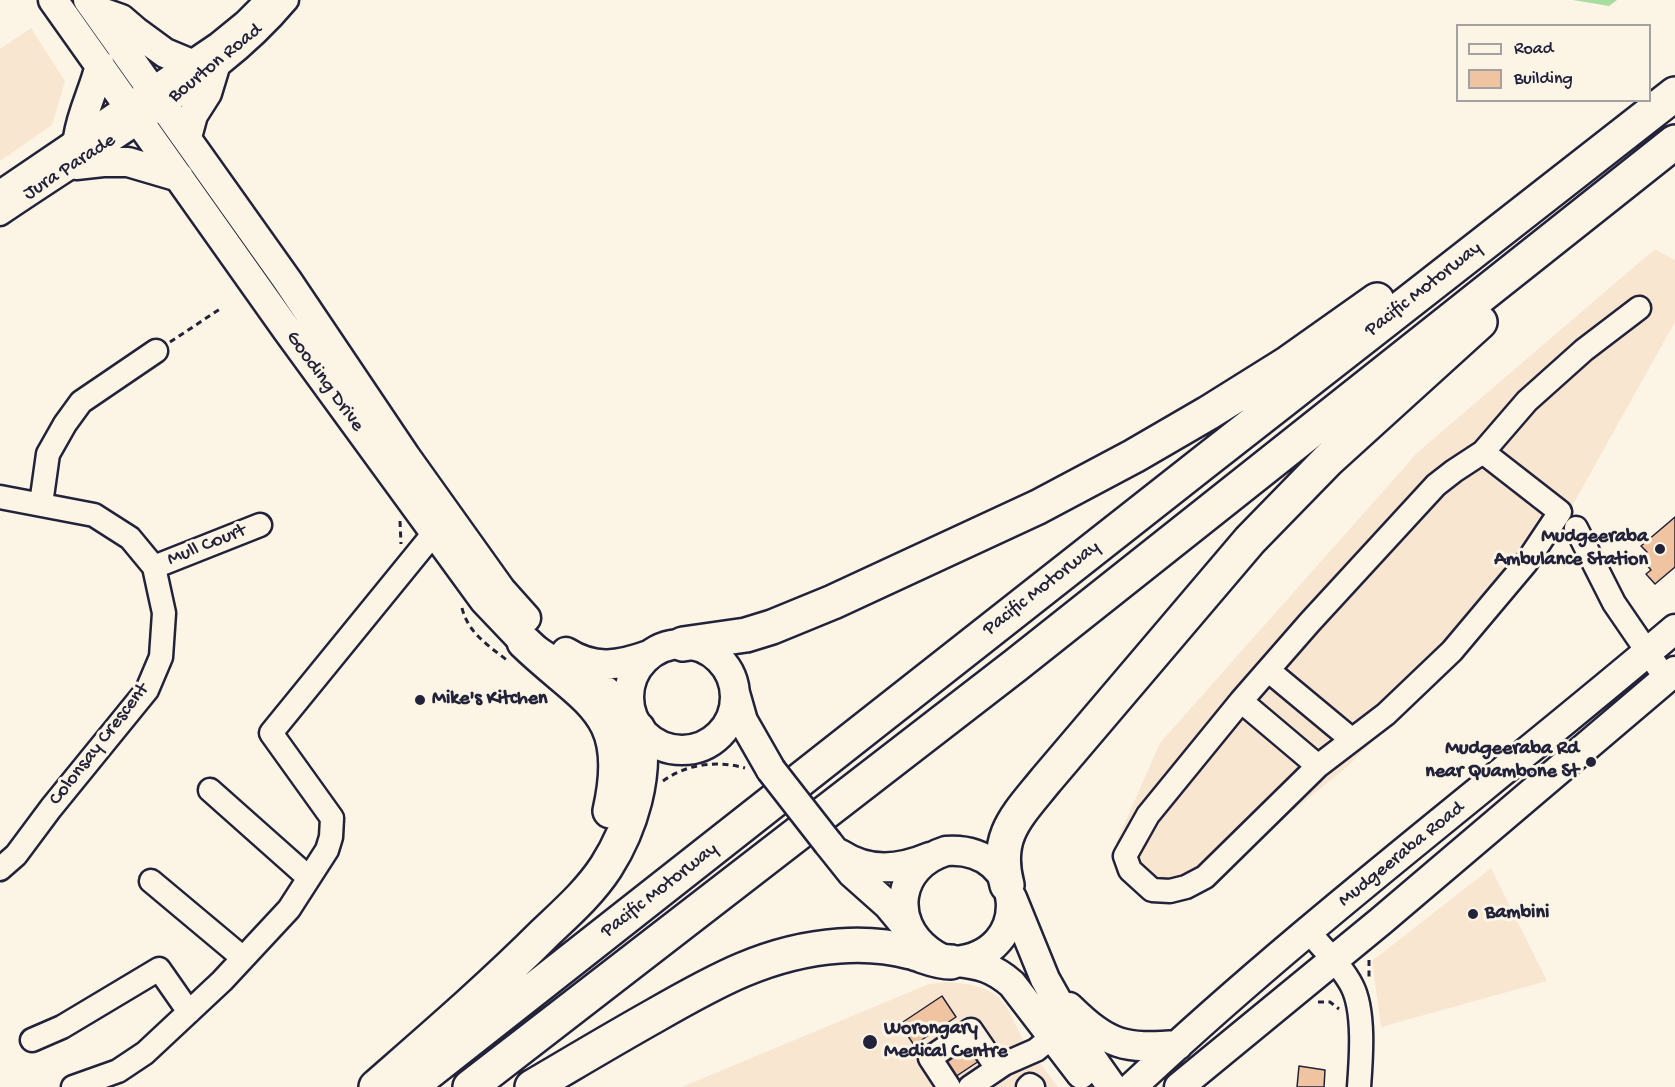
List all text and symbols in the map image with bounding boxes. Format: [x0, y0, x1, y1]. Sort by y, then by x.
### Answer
street label: Bourton Road [164, 19, 268, 109]
legend [1456, 24, 1651, 102]
text: Road [1514, 39, 1553, 60]
text: Building [1514, 69, 1573, 90]
street label: Jura Parade [19, 129, 121, 207]
street label: Pacific Motorway [1361, 237, 1487, 343]
street label: Gooding Drive [279, 327, 369, 437]
street label: Mull Court [164, 519, 250, 573]
place label: Mudgeeraba Ambulance Station [1494, 526, 1648, 573]
street label: Pacific Motorway [979, 536, 1105, 642]
marker: Mudgeeraba Ambulance Station [1653, 542, 1667, 556]
street label: Colonsay Crescent [45, 679, 155, 811]
place label: Mike's Kitchen [432, 688, 548, 712]
marker: Mike's Kitchen [413, 693, 427, 707]
place label: Mudgeeraba Rd near Quambone St [1425, 738, 1579, 785]
marker: Mudgeeraba Rd near Quambone St [1584, 755, 1598, 769]
street label: Mudgeeraba Road [1334, 797, 1470, 913]
street label: Pacific Motorway [597, 838, 723, 944]
place label: Bambini [1485, 902, 1549, 926]
marker: Bambini [1466, 907, 1480, 921]
place label: Worongary Medical Centre [884, 1018, 1008, 1065]
marker: Worongary Medical Centre [861, 1033, 879, 1051]

